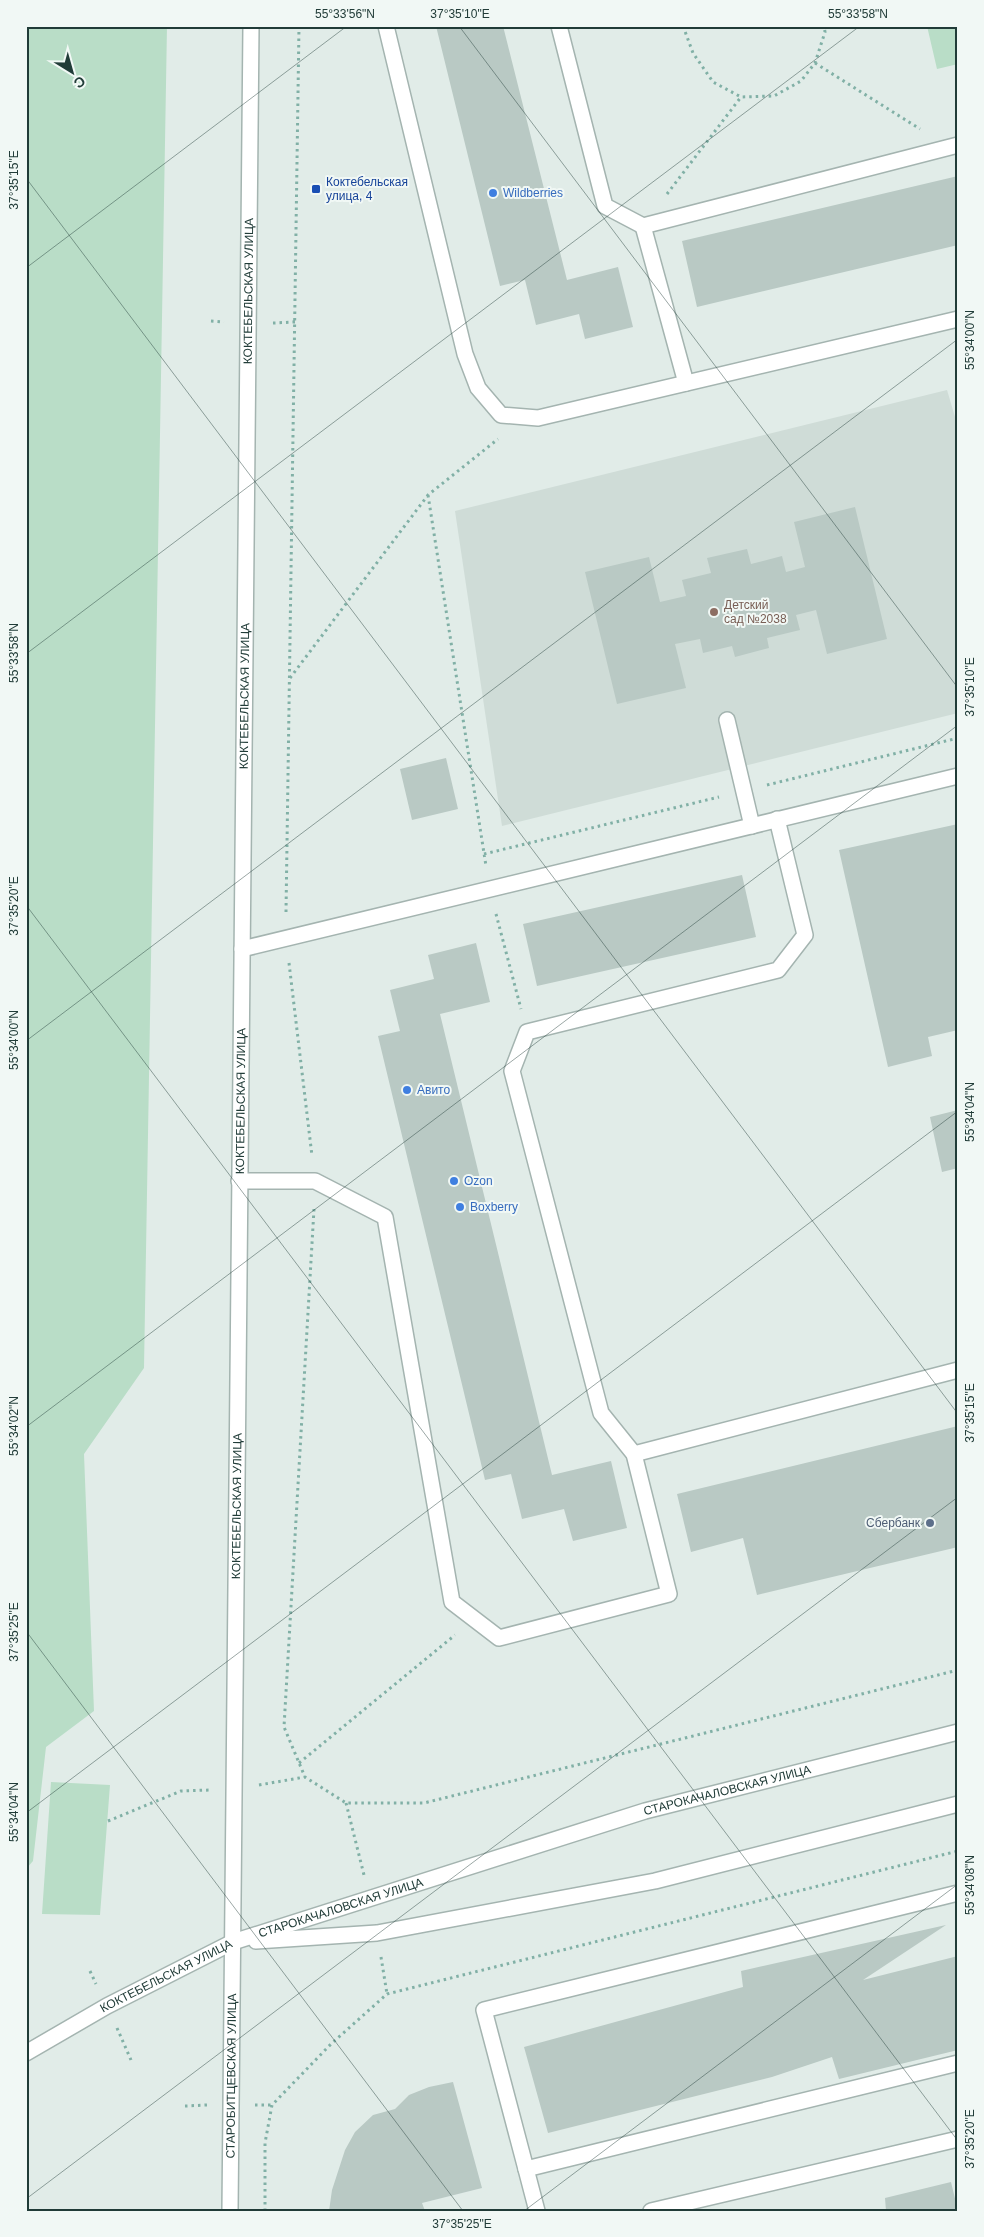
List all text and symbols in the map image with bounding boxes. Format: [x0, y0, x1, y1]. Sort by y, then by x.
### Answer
text: 55°33'56"N [315, 7, 375, 21]
text: 37°35'10"E [430, 7, 490, 21]
text: 55°33'58"N [828, 7, 888, 21]
north arrow [48, 48, 98, 98]
text: С [71, 73, 89, 92]
text: 37°35'15"E [7, 150, 21, 210]
place label: Коктебельская улица, 4 [326, 175, 408, 203]
marker: Коктебельская улица, 4 [310, 183, 322, 195]
place label: Wildberries [503, 186, 563, 200]
marker: Wildberries [487, 187, 499, 199]
street label: КОКТЕБЕЛЬСКАЯ УЛИЦА [241, 218, 256, 364]
text: 55°34'00"N [963, 310, 977, 370]
place label: Детский сад №2038 [724, 598, 787, 626]
marker: Детский сад №2038 [708, 606, 720, 618]
text: 55°33'58"N [7, 623, 21, 683]
street label: КОКТЕБЕЛЬСКАЯ УЛИЦА [237, 623, 252, 769]
text: 37°35'10"E [963, 657, 977, 717]
text: 37°35'20"E [7, 876, 21, 936]
text: 55°34'00"N [7, 1010, 21, 1070]
street label: КОКТЕБЕЛЬСКАЯ УЛИЦА [233, 1028, 248, 1174]
text: 55°34'04"N [963, 1082, 977, 1142]
place label: Авито [417, 1083, 450, 1097]
marker: Авито [401, 1084, 413, 1096]
place label: Ozon [464, 1174, 493, 1188]
marker: Ozon [448, 1175, 460, 1187]
place label: Boxberry [470, 1200, 518, 1214]
marker: Boxberry [454, 1201, 466, 1213]
text: 37°35'15"E [963, 1383, 977, 1443]
text: 55°34'02"N [7, 1396, 21, 1456]
street label: КОКТЕБЕЛЬСКАЯ УЛИЦА [229, 1433, 244, 1579]
place label: Сбербанк [866, 1516, 921, 1530]
marker: Сбербанк [924, 1517, 936, 1529]
text: 37°35'25"E [7, 1602, 21, 1662]
street label: СТАРОКАЧАЛОВСКАЯ УЛИЦА [642, 1762, 812, 1818]
text: 55°34'04"N [7, 1782, 21, 1842]
text: 55°34'08"N [963, 1855, 977, 1915]
street label: СТАРОКАЧАЛОВСКАЯ УЛИЦА [257, 1875, 425, 1940]
street label: КОКТЕБЕЛЬСКАЯ УЛИЦА [98, 1937, 235, 2015]
street label: СТАРОБИТЦЕВСКАЯ УЛИЦА [224, 1993, 239, 2159]
text: 37°35'20"E [963, 2109, 977, 2169]
text: 37°35'25"E [432, 2217, 492, 2231]

